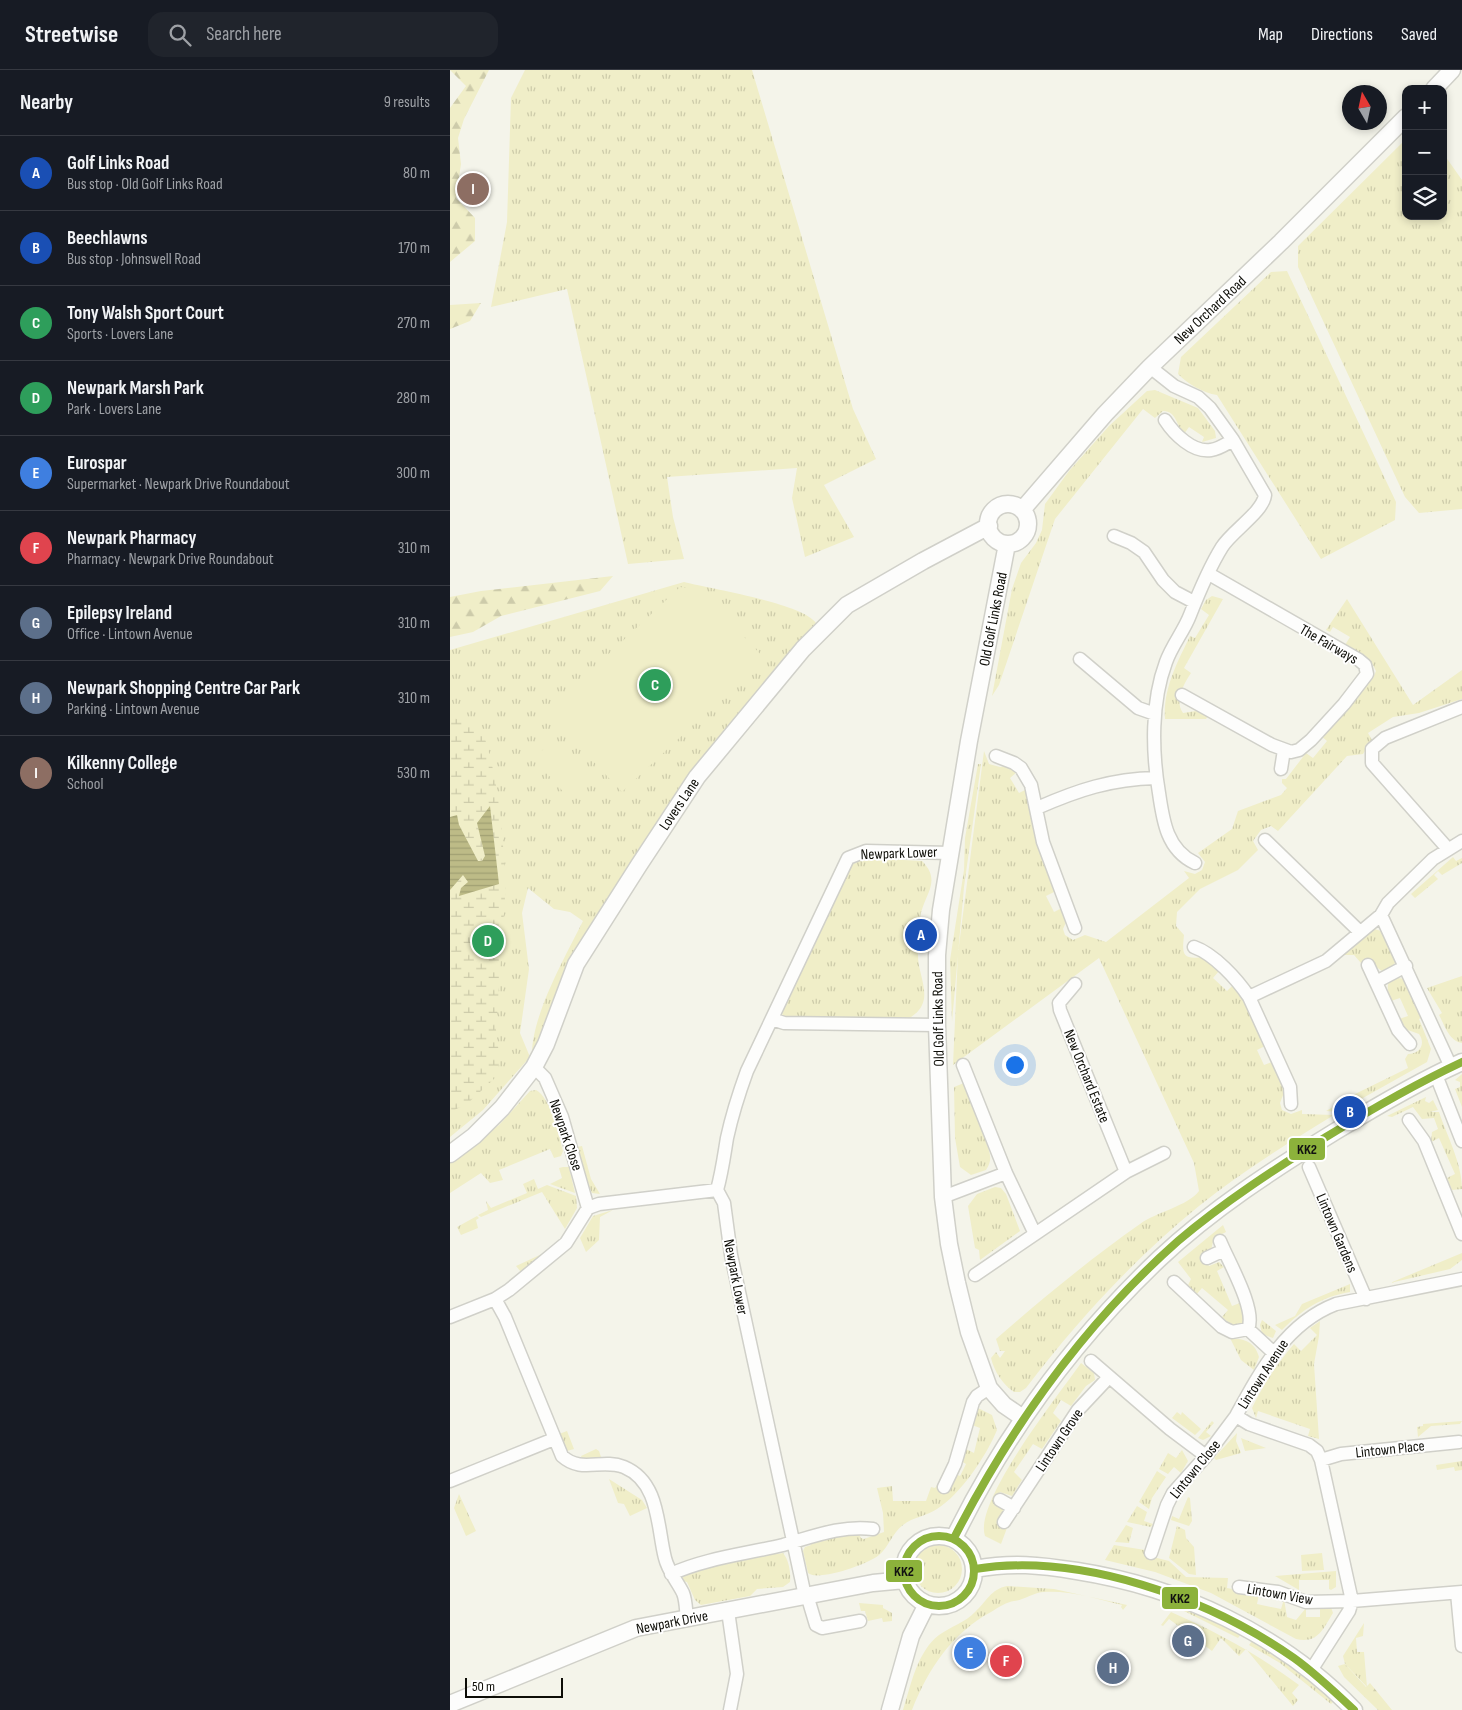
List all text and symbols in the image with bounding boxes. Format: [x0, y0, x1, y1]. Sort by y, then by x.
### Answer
search box [148, 12, 498, 57]
text: Streetwise [25, 20, 118, 49]
icon: search [166, 21, 194, 49]
text: Search here [206, 23, 282, 46]
text: Map [1258, 24, 1283, 45]
text: Directions [1311, 24, 1373, 45]
text: Saved [1401, 24, 1437, 45]
north arrow [1342, 85, 1387, 130]
map controls [1402, 85, 1447, 220]
button: + [1402, 85, 1447, 130]
text: Nearby [20, 90, 73, 115]
text: 9 results [384, 93, 430, 112]
button: − [1402, 130, 1447, 175]
text: Golf Links Road [67, 152, 169, 175]
text: A [32, 164, 40, 183]
text: 80 m [403, 164, 430, 183]
pin: I [457, 170, 489, 208]
text: Bus stop · Old Golf Links Road [67, 175, 223, 194]
button: layers [1402, 175, 1447, 220]
text: Beechlawns [67, 227, 148, 250]
text: B [32, 239, 40, 258]
text: 170 m [398, 239, 430, 258]
text: Bus stop · Johnswell Road [67, 250, 201, 269]
street label: New Orchard Road [1170, 272, 1250, 349]
text: Tony Walsh Sport Court [67, 302, 224, 325]
text: C [32, 314, 40, 333]
text: 270 m [397, 314, 430, 333]
text: Sports · Lovers Lane [67, 325, 173, 344]
text: Newpark Marsh Park [67, 377, 204, 400]
text: D [32, 389, 40, 408]
text: 280 m [396, 389, 430, 408]
text: Park · Lovers Lane [67, 400, 161, 419]
text: Eurospar [67, 452, 127, 475]
text: E [33, 464, 39, 483]
text: 300 m [396, 464, 430, 483]
text: Supermarket · Newpark Drive Roundabout [67, 475, 290, 494]
text: Newpark Pharmacy [67, 527, 196, 550]
text: F [33, 539, 39, 558]
text: 310 m [398, 539, 430, 558]
text: Pharmacy · Newpark Drive Roundabout [67, 550, 274, 569]
street label: Old Golf Links Road [975, 571, 1012, 668]
text: Epilepsy Ireland [67, 602, 172, 625]
text: G [32, 614, 40, 633]
text: 310 m [398, 614, 430, 633]
street label: The Fairways [1296, 620, 1361, 669]
text: Office · Lintown Avenue [67, 625, 193, 644]
pin: C [639, 666, 671, 704]
text: Newpark Shopping Centre Car Park [67, 677, 300, 700]
text: H [32, 689, 40, 708]
text: 310 m [398, 689, 430, 708]
text: Parking · Lintown Avenue [67, 700, 200, 719]
text: Kilkenny College [67, 752, 177, 775]
text: I [34, 764, 38, 783]
text: 530 m [397, 764, 430, 783]
text: School [67, 775, 103, 794]
street label: Lovers Lane [655, 775, 704, 834]
street label: Newpark Lower [860, 843, 938, 864]
pin: A [905, 916, 937, 954]
pin: D [472, 922, 504, 960]
street label: Old Golf Links Road [928, 971, 949, 1067]
street label: New Orchard Estate [1059, 1027, 1114, 1126]
your location [1002, 1052, 1028, 1078]
pin: B [1334, 1093, 1366, 1131]
street label: Newpark Close [544, 1097, 587, 1173]
line badge: KK2 [1288, 1137, 1326, 1161]
text: KK2 [1297, 1141, 1317, 1158]
street label: Lintown Gardens [1311, 1191, 1362, 1276]
street label: Newpark Lower [719, 1238, 752, 1317]
street label: Lintown Avenue [1234, 1336, 1293, 1413]
street label: Lintown Grove [1031, 1405, 1087, 1475]
street label: Lintown Close [1166, 1436, 1225, 1503]
street label: Lintown Place [1354, 1436, 1426, 1463]
line badge: KK2 [885, 1559, 923, 1583]
text: KK2 [894, 1563, 914, 1580]
street label: Lintown View [1245, 1579, 1315, 1610]
line badge: KK2 [1161, 1586, 1199, 1610]
text: KK2 [1170, 1590, 1190, 1607]
street label: Newpark Drive [635, 1606, 710, 1639]
pin: G [1172, 1622, 1204, 1660]
pin: E [954, 1634, 986, 1672]
pin: F [990, 1642, 1022, 1680]
pin: H [1097, 1649, 1129, 1687]
scale bar [465, 1675, 562, 1698]
text: 50 m [472, 1678, 495, 1695]

